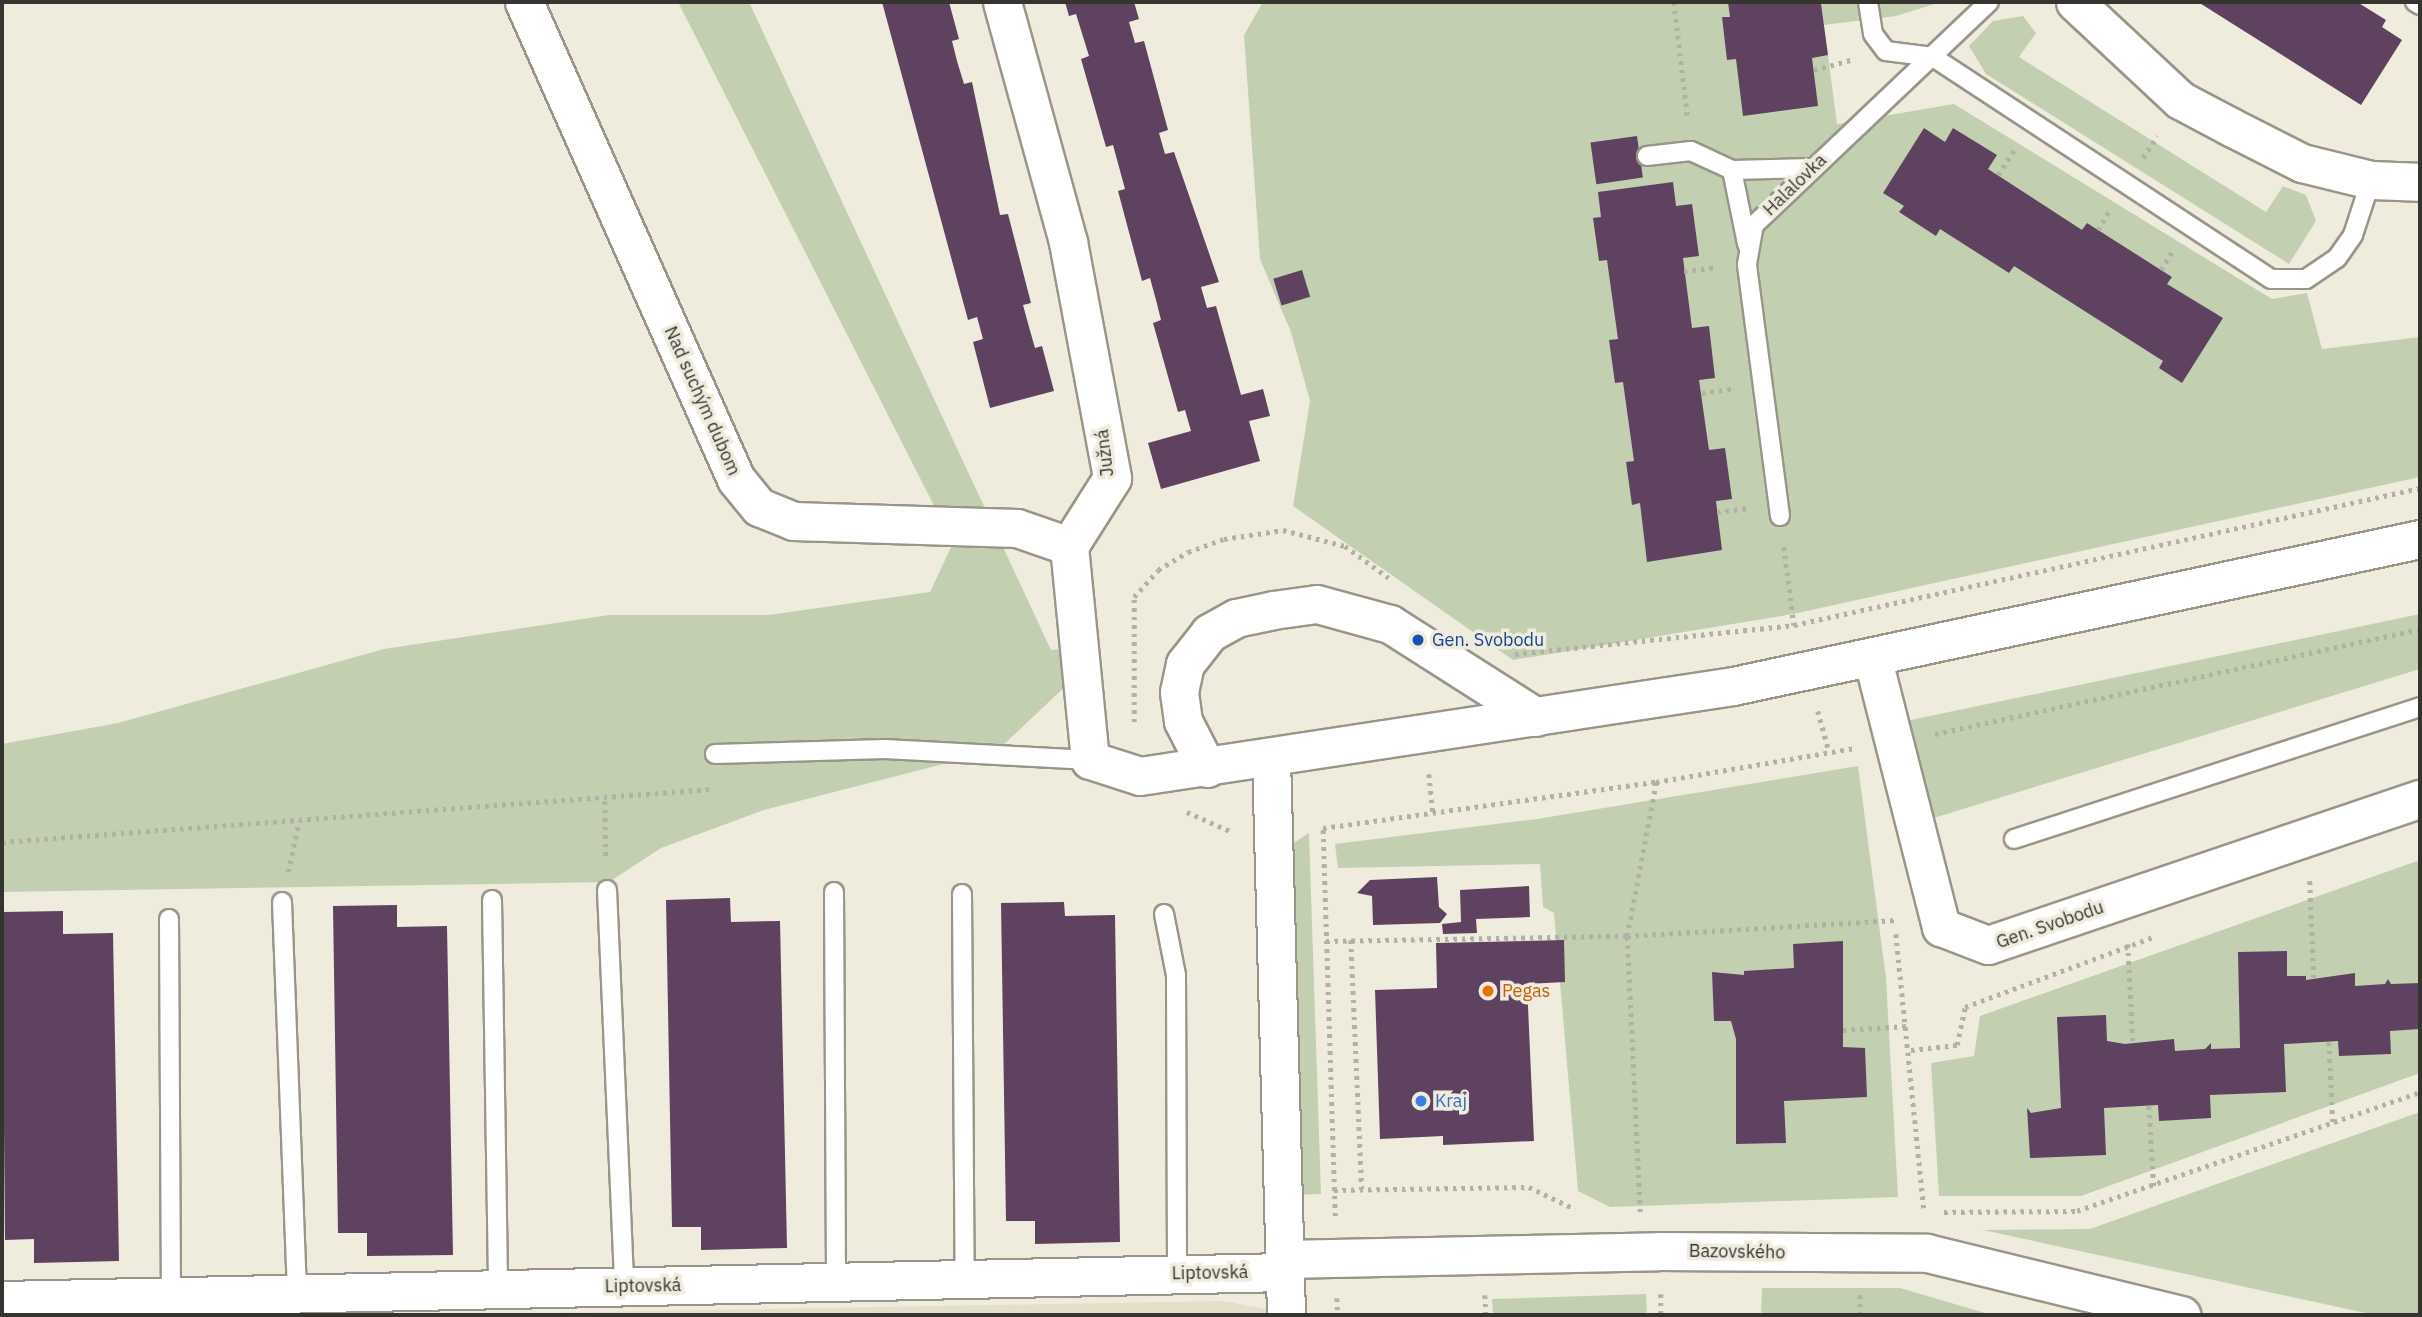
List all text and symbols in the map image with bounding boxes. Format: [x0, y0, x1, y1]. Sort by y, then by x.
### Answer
street label: Halalovka [1759, 150, 1831, 220]
street label: Nad suchým dubom [659, 323, 745, 479]
street label: Južná [1091, 428, 1119, 478]
place label: Gen. Svobodu [1432, 629, 1544, 651]
marker: Gen. Svobodu [1410, 632, 1426, 648]
street label: Gen. Svobodu [1993, 897, 2107, 953]
place label: Pegas [1502, 980, 1550, 1002]
marker: Pegas [1480, 983, 1496, 999]
place label: Kraj [1435, 1090, 1467, 1112]
marker: Kraj [1413, 1093, 1429, 1109]
street label: Bazovského [1689, 1240, 1785, 1264]
street label: Liptovská [1171, 1262, 1249, 1284]
street label: Liptovská [604, 1275, 682, 1297]

